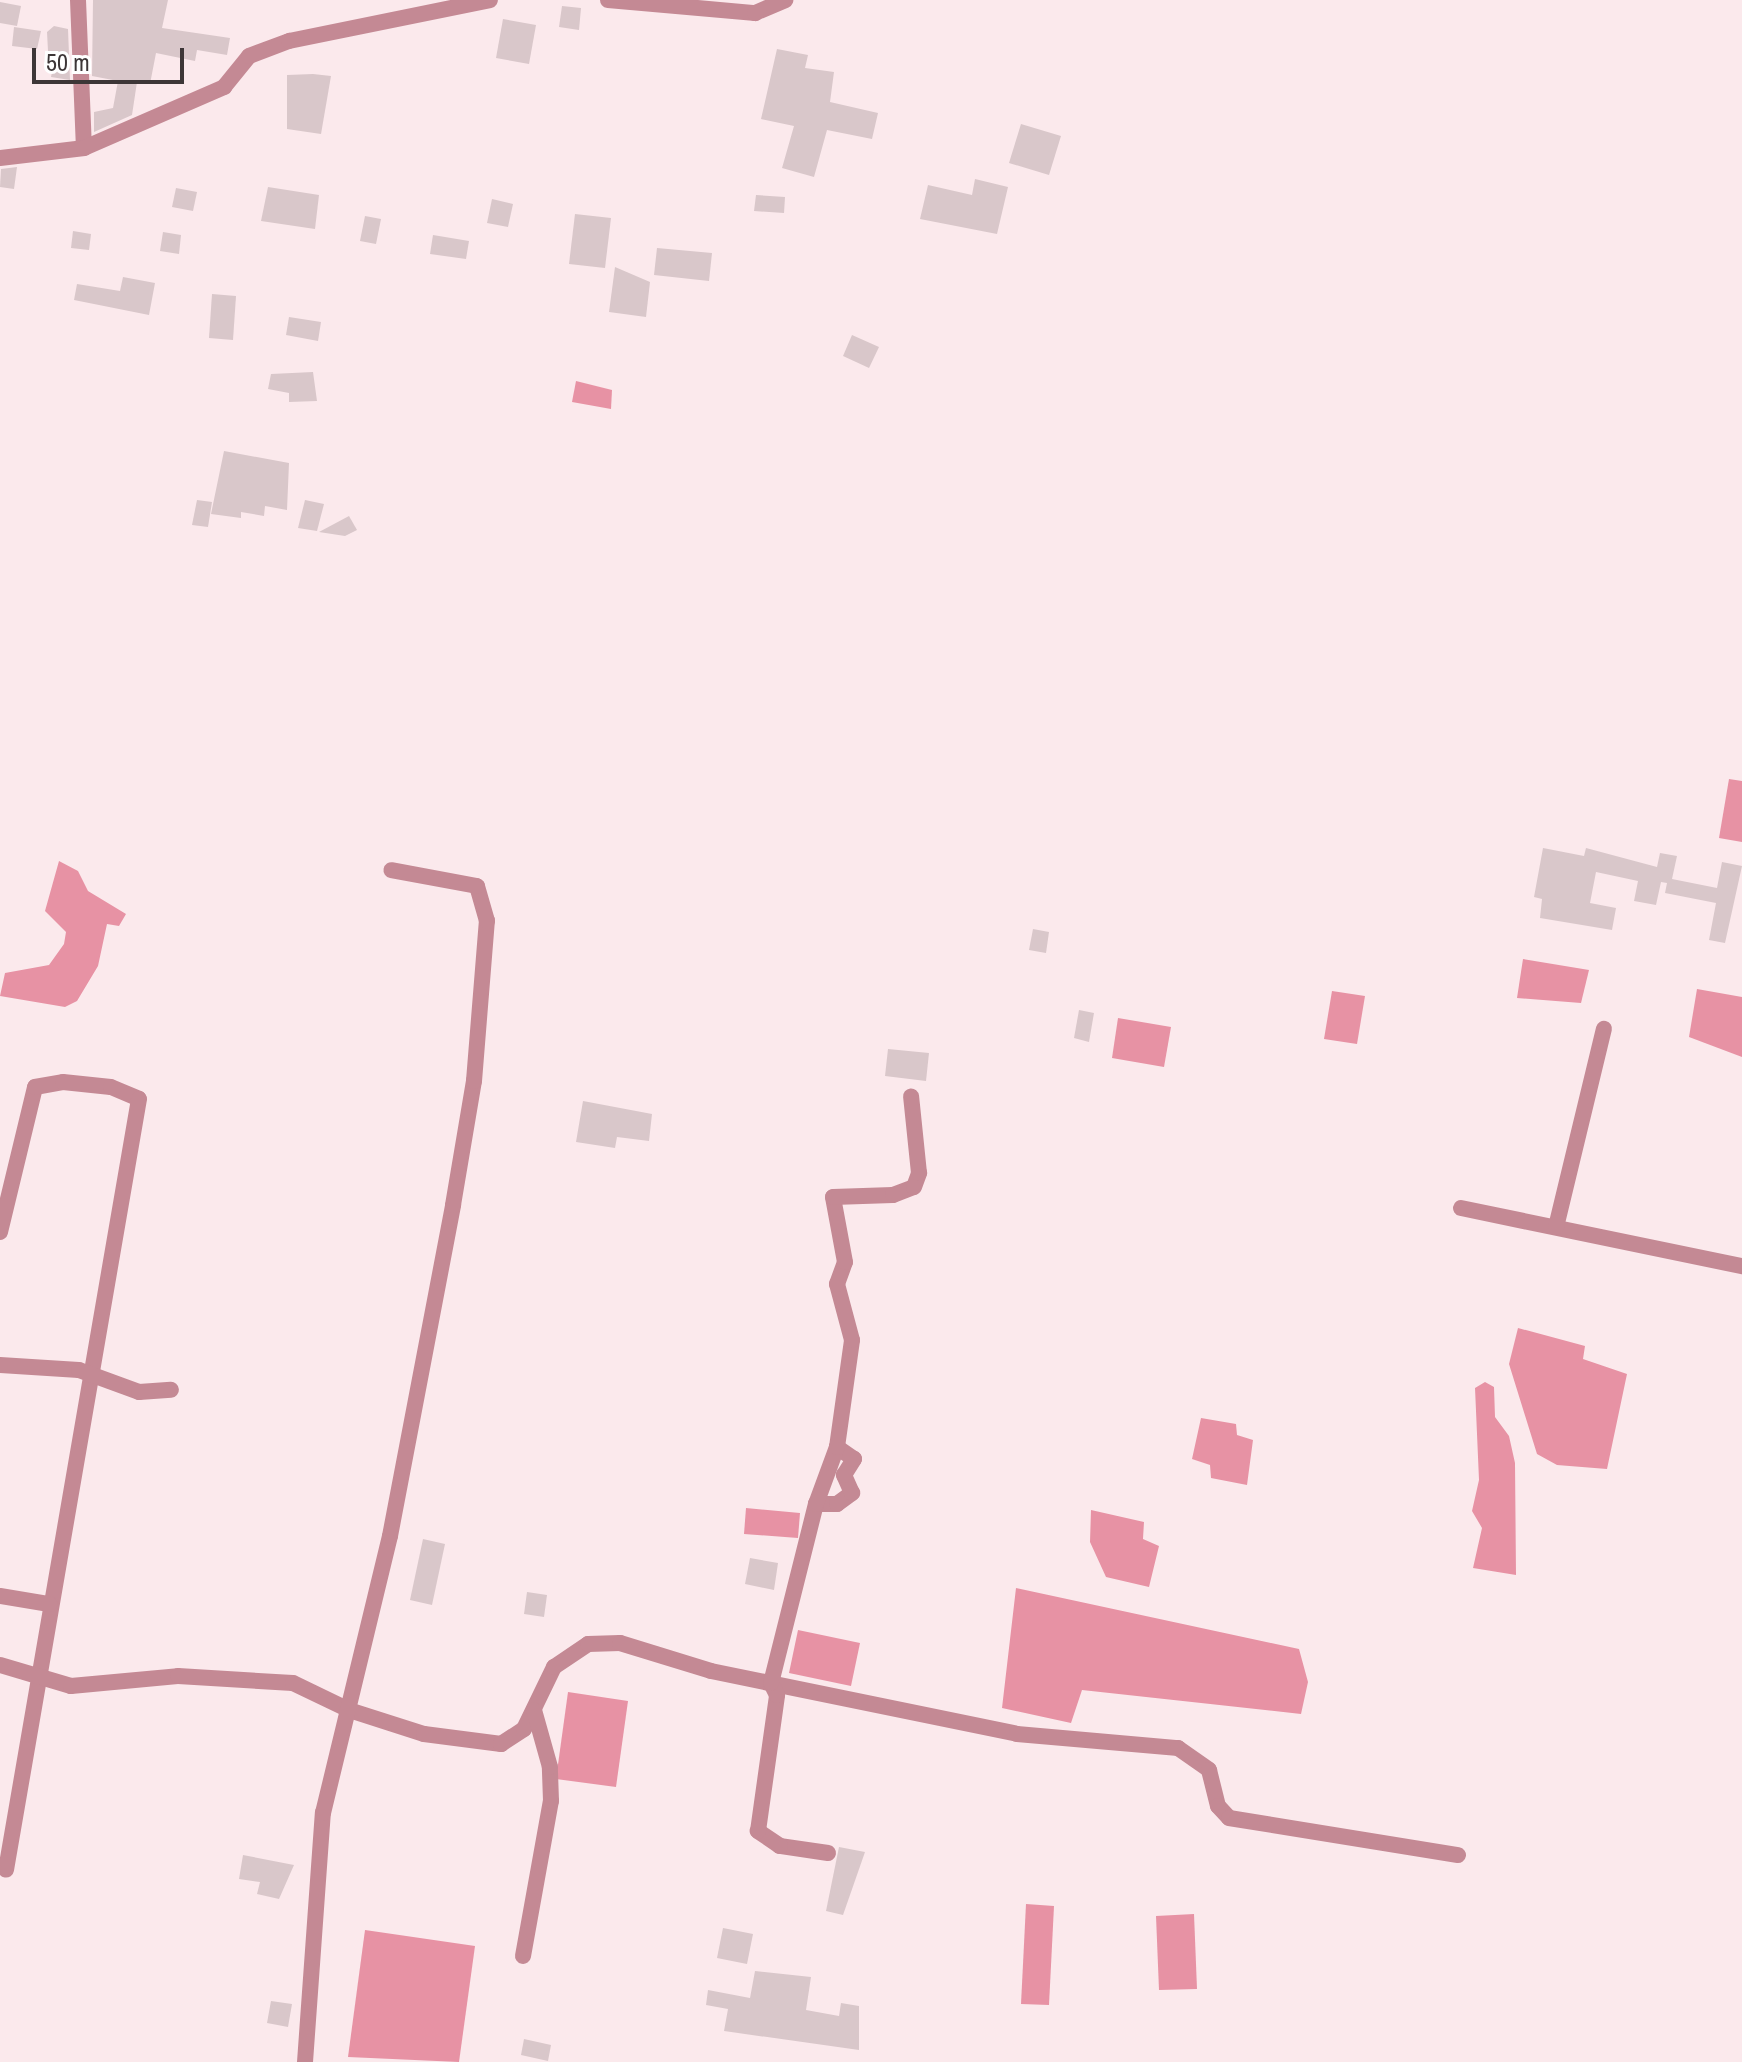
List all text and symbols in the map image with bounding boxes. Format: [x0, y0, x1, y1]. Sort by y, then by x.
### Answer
scale bar [36, 32, 188, 82]
text: 50 m [46, 46, 90, 78]

